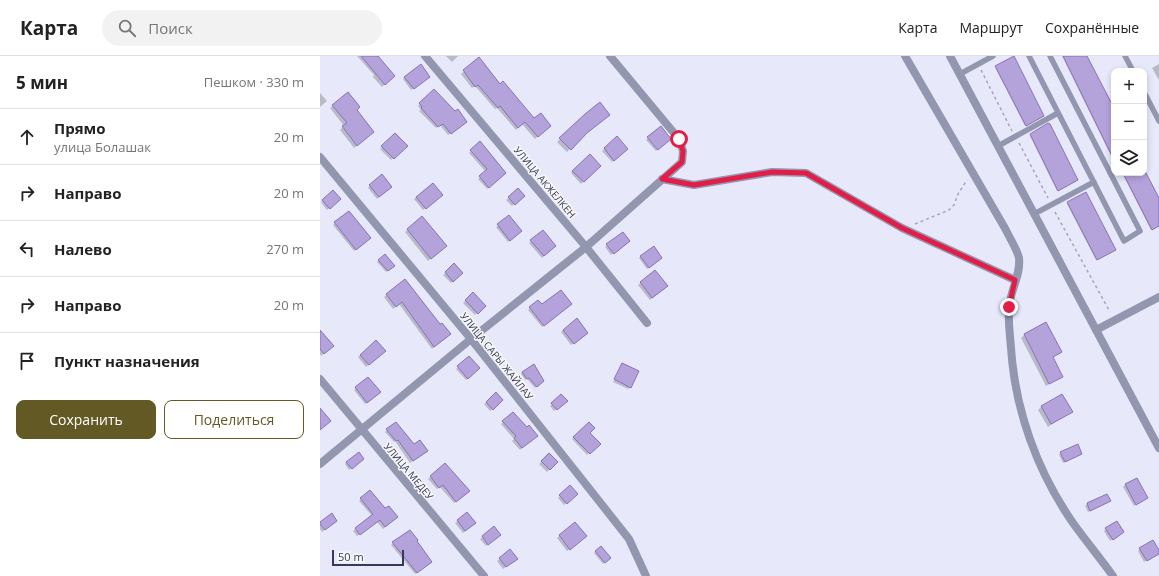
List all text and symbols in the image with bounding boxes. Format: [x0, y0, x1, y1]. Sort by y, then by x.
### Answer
search box [102, 10, 382, 46]
text: Карта [20, 15, 78, 41]
icon: search [116, 17, 138, 39]
text: Поиск [148, 18, 193, 38]
text: Карта [898, 18, 937, 37]
text: Маршрут [959, 18, 1023, 37]
text: Сохранённые [1045, 18, 1139, 37]
map controls [1111, 68, 1147, 176]
button: + [1111, 68, 1147, 104]
text: 5 мин [16, 71, 68, 94]
text: Пешком · 330 m [204, 73, 304, 91]
button: − [1111, 104, 1147, 140]
text: Прямо [54, 118, 106, 138]
icon: ahead [16, 126, 38, 148]
text: 20 m [274, 128, 304, 146]
route start [670, 130, 688, 148]
text: улица Болашак [54, 138, 151, 156]
button: layers [1111, 140, 1147, 176]
street label: УЛИЦА АКЖЕЛКЕН [511, 143, 579, 221]
icon: right [16, 182, 38, 204]
text: Направо [54, 183, 122, 203]
text: 20 m [274, 184, 304, 202]
icon: left [16, 238, 38, 260]
text: Налево [54, 239, 112, 259]
text: 270 m [266, 240, 304, 258]
icon: right [16, 294, 38, 316]
text: Направо [54, 295, 122, 315]
text: 20 m [274, 296, 304, 314]
route end [1000, 298, 1018, 316]
street label: УЛИЦА САРЫ ЖАЙЛАУ [457, 309, 537, 403]
icon: arrive [16, 350, 38, 372]
text: Пункт назначения [54, 351, 200, 371]
button: Сохранить [16, 400, 156, 439]
button: Поделиться [164, 400, 304, 439]
street label: УЛИЦА МЕДЕУ [381, 440, 437, 503]
scale bar [332, 548, 404, 567]
text: 50 m [338, 549, 364, 564]

